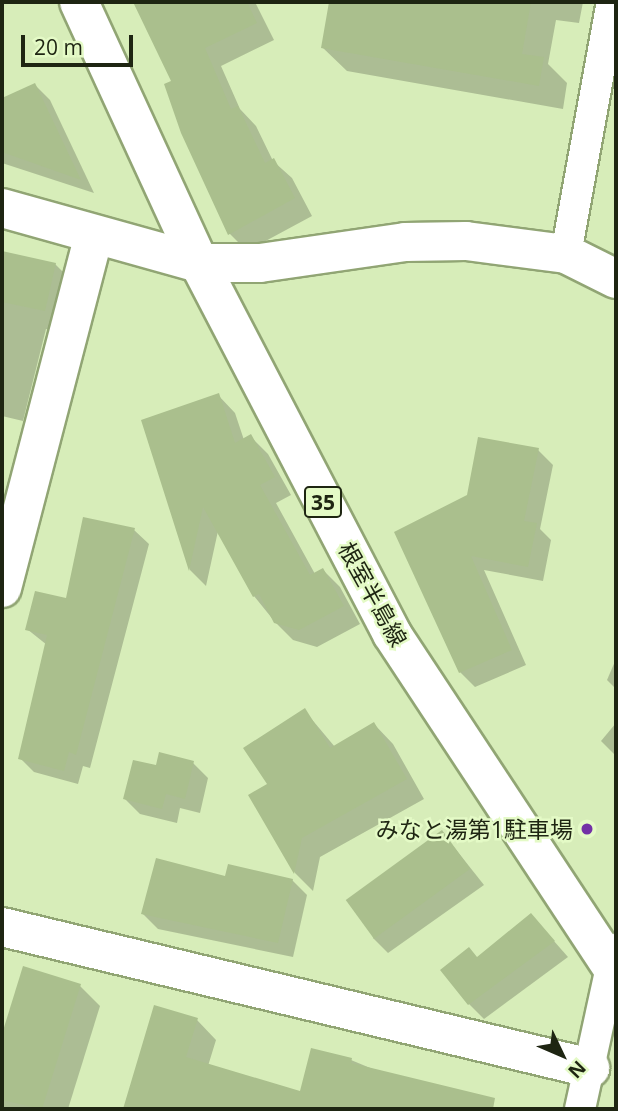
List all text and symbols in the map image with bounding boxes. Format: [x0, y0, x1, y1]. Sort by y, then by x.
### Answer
scale bar [24, 21, 136, 65]
text: 20 m [34, 33, 83, 61]
road number: 35 [304, 484, 342, 520]
street label: 根室半島線 [333, 537, 413, 651]
place label: みなと湯第1駐車場 [376, 815, 573, 843]
marker: みなと湯第1駐車場 [579, 821, 595, 837]
north arrow [527, 1020, 597, 1090]
text: N [562, 1055, 592, 1084]

